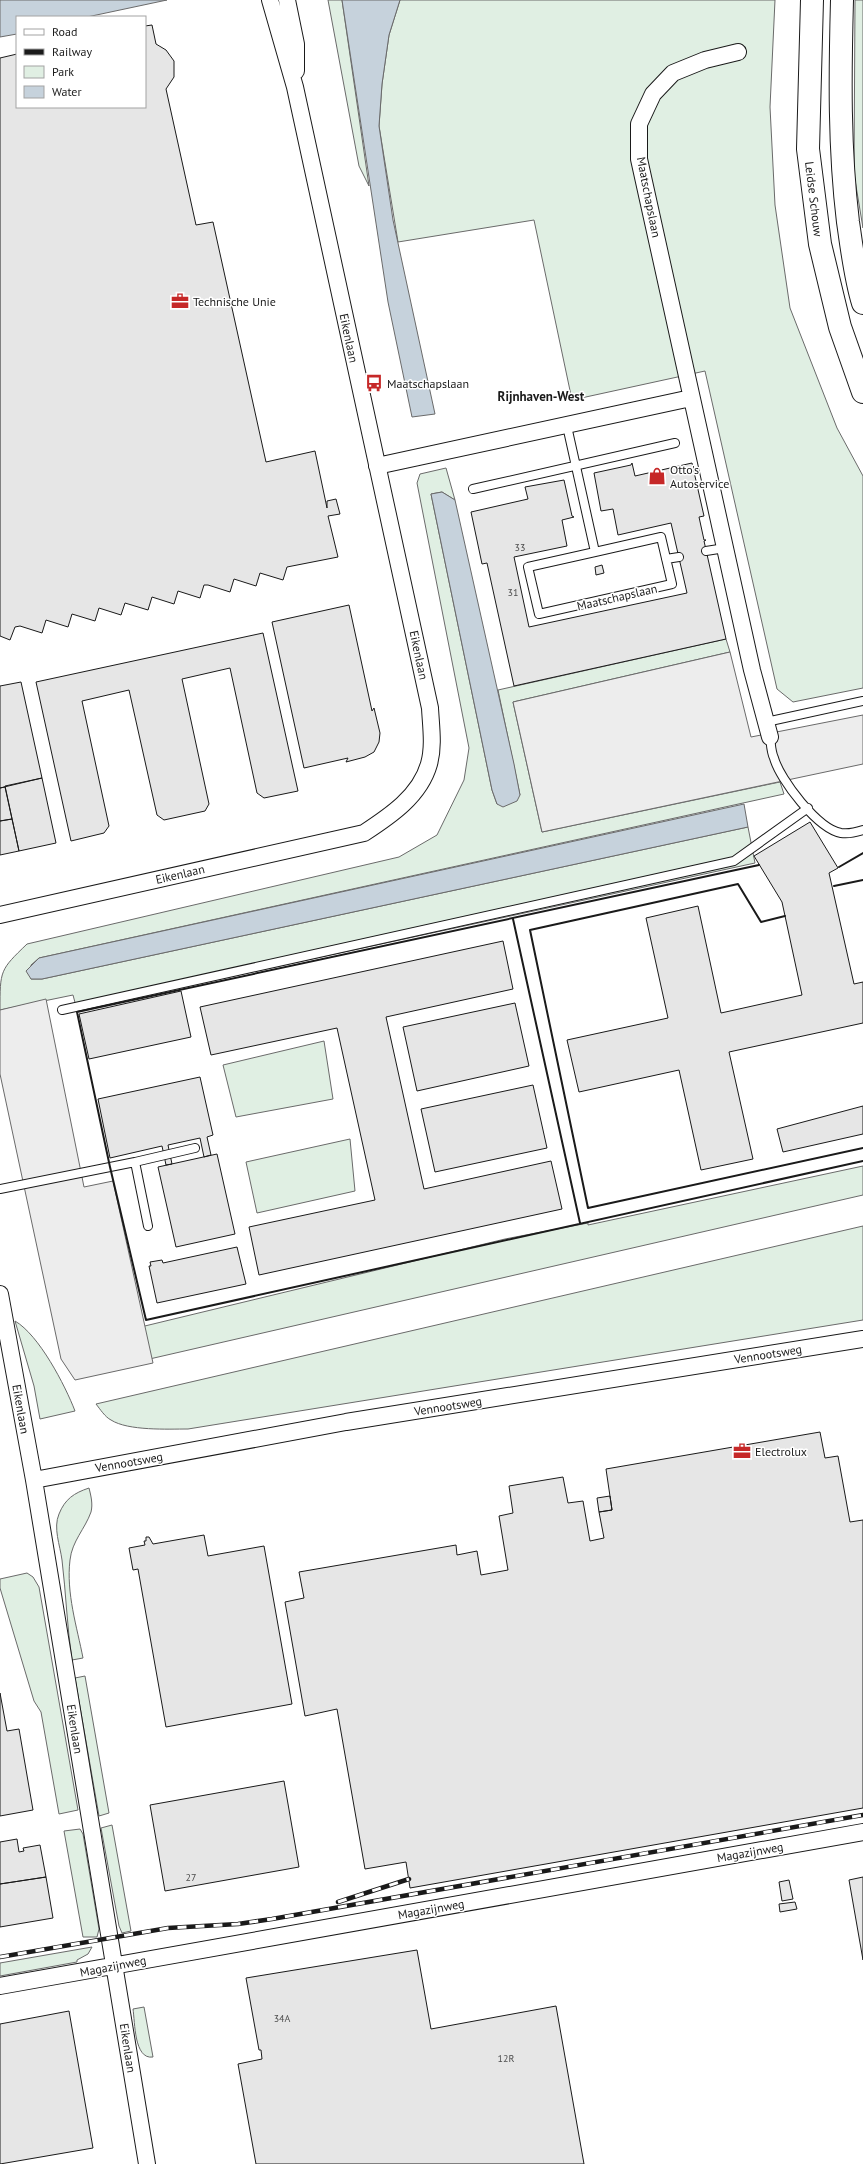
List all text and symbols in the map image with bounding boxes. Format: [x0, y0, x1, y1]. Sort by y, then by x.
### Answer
legend [16, 16, 146, 108]
text: Road [52, 24, 77, 39]
text: Railway [52, 44, 92, 59]
text: Park [52, 64, 74, 79]
text: Water [52, 84, 82, 99]
street label: Maatschapslaan [634, 155, 664, 239]
street label: Leidse Schouw [802, 161, 826, 238]
office icon: Technische Unie [170, 291, 190, 311]
place label: Technische Unie [193, 294, 276, 309]
street label: Eikenlaan [336, 312, 362, 364]
bus stop icon: Maatschapslaan [364, 373, 384, 393]
place label: Maatschapslaan [387, 376, 469, 391]
district label: Rijnhaven-West [498, 388, 585, 405]
place label: Otto's Autoservice [670, 462, 729, 491]
shop icon: Otto's Autoservice [647, 466, 667, 486]
house number: 33 [515, 541, 525, 554]
street label: Maatschapslaan [575, 580, 659, 614]
house number: 31 [508, 586, 518, 599]
street label: Eikenlaan [406, 629, 432, 681]
street label: Eikenlaan [154, 861, 206, 887]
street label: Vennootsweg [732, 1341, 803, 1367]
street label: Eikenlaan [9, 1383, 33, 1435]
street label: Vennootsweg [412, 1393, 483, 1419]
office icon: Electrolux [732, 1441, 752, 1461]
place label: Electrolux [755, 1444, 807, 1459]
street label: Vennootsweg [93, 1449, 164, 1476]
street label: Eikenlaan [64, 1703, 86, 1755]
street label: Magazijnweg [716, 1839, 784, 1865]
house number: 27 [186, 1871, 196, 1884]
street label: Magazijnweg [397, 1896, 465, 1922]
street label: Magazijnweg [79, 1952, 147, 1980]
house number: 34A [274, 2012, 291, 2025]
street label: Eikenlaan [117, 2022, 139, 2074]
house number: 12R [498, 2052, 514, 2065]

